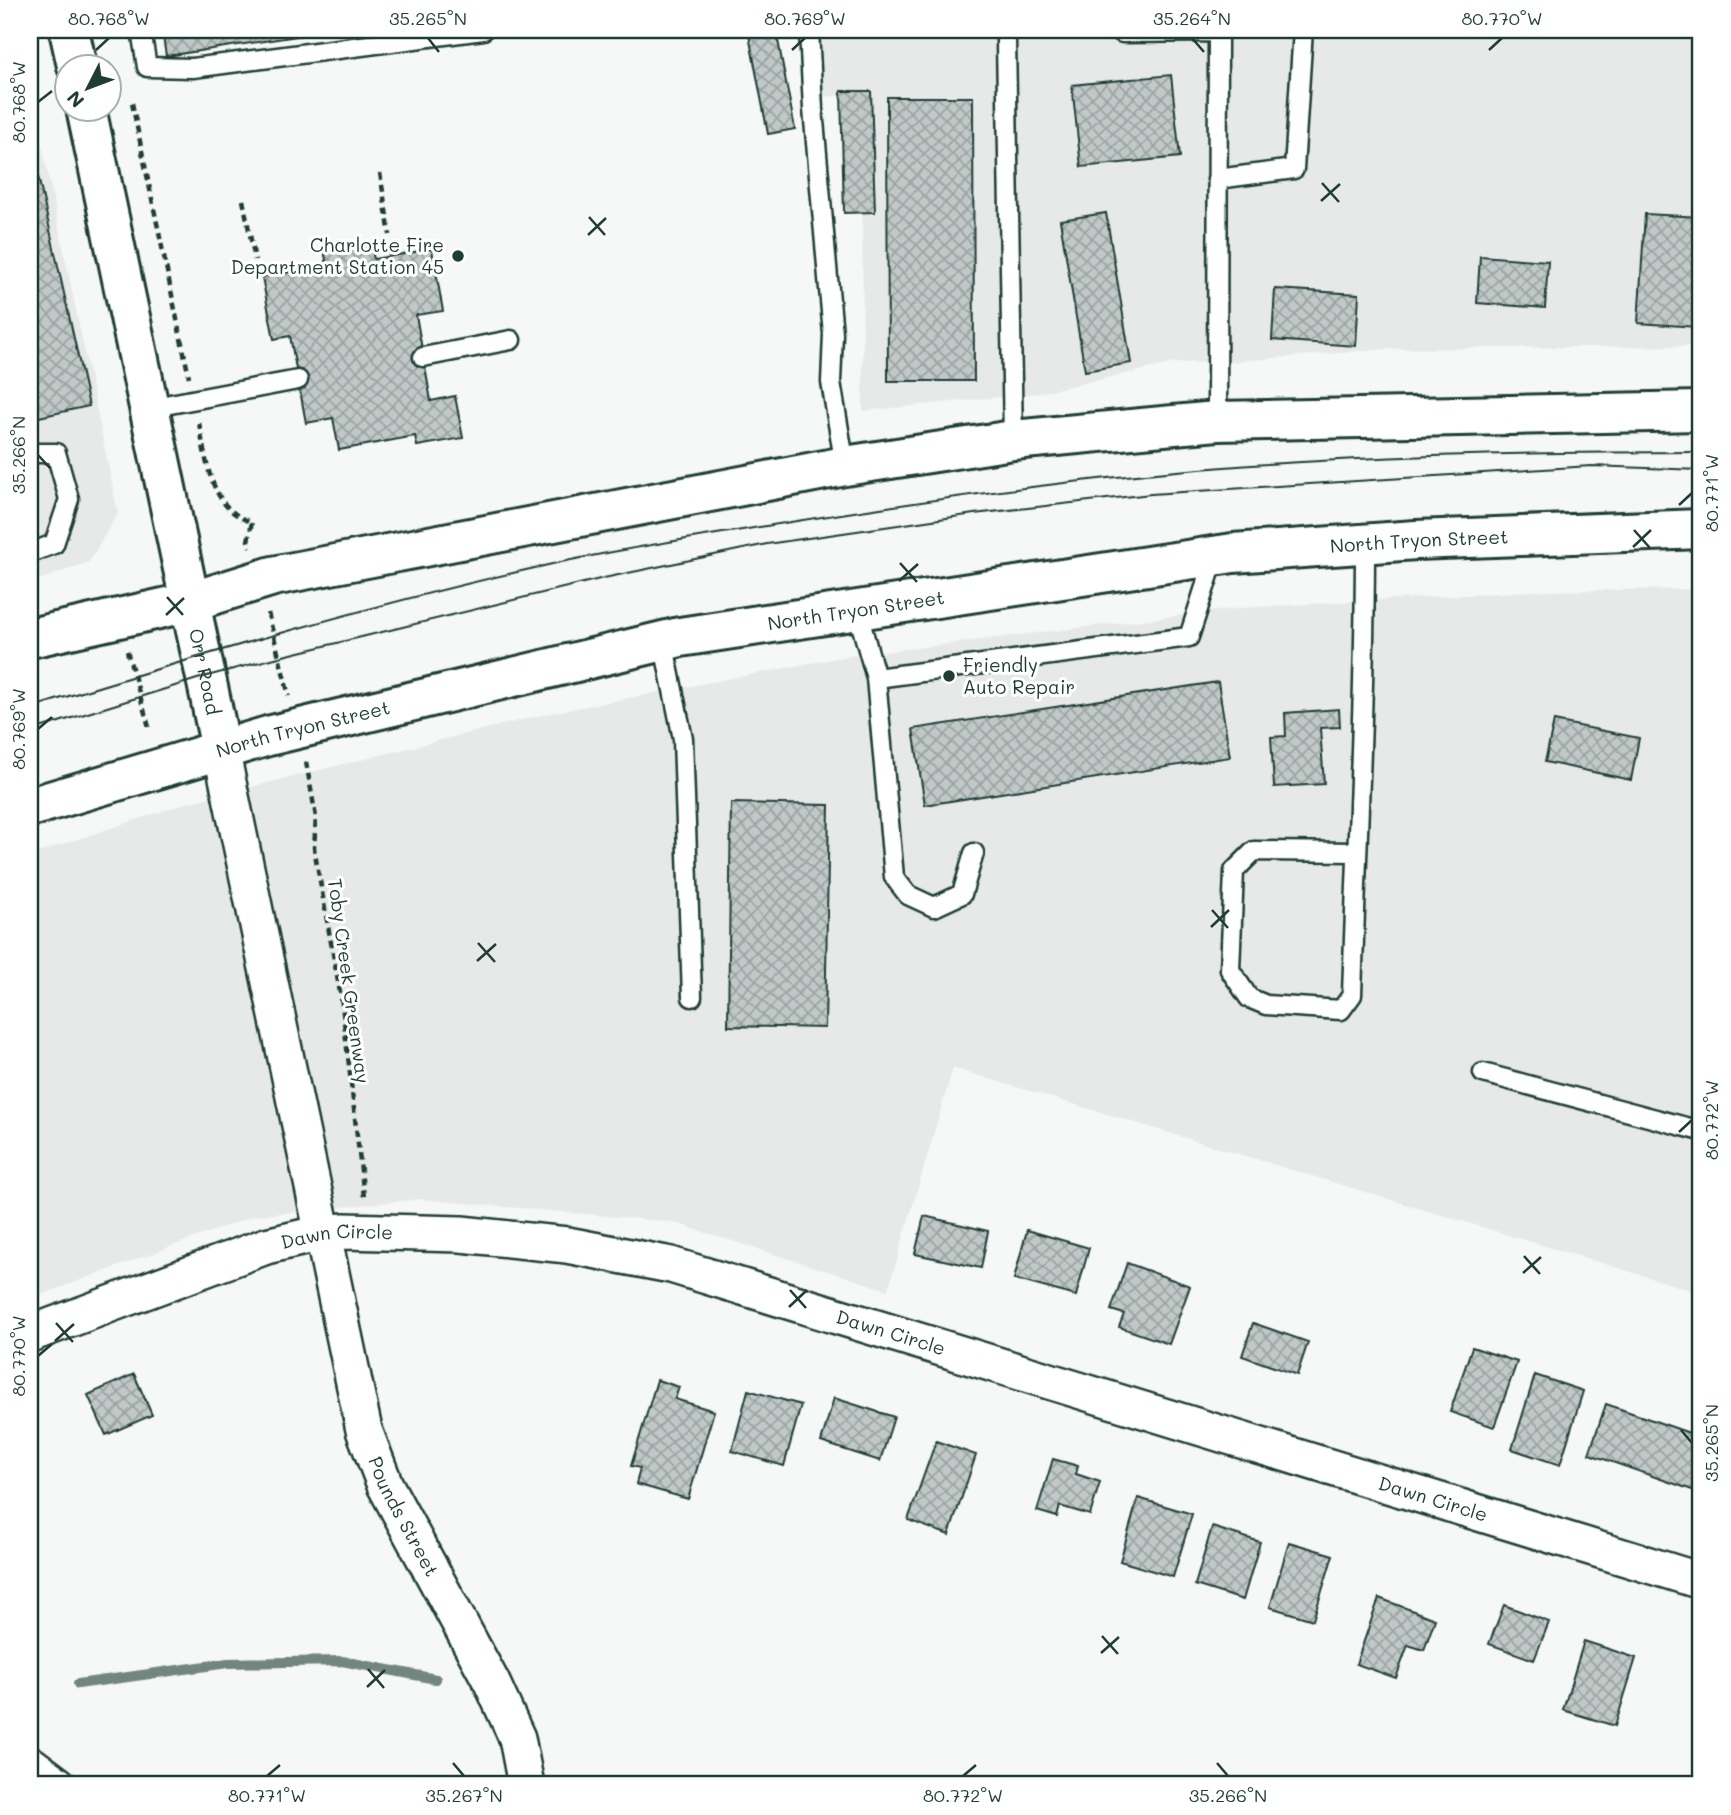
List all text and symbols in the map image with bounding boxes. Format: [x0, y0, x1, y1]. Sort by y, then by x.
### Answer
text: 80.768°W [68, 6, 150, 30]
text: 35.265°N [389, 6, 467, 30]
text: 80.769°W [764, 6, 846, 30]
text: 35.264°N [1153, 6, 1231, 30]
text: 80.770°W [1461, 6, 1543, 30]
north arrow [52, 52, 122, 122]
text: 80.768°W [6, 61, 30, 143]
text: N [61, 86, 89, 113]
place label: Charlotte Fire Department Station 45 [231, 232, 444, 279]
marker: Charlotte Fire Department Station 45 [450, 248, 466, 264]
text: 35.266°N [6, 416, 30, 494]
text: 80.771°W [1699, 454, 1723, 532]
street label: North Tryon Street [1329, 523, 1509, 558]
street label: North Tryon Street [766, 584, 946, 636]
street label: Orr Road [184, 626, 226, 717]
place label: Friendly Auto Repair [963, 652, 1075, 699]
marker: Friendly Auto Repair [941, 668, 957, 684]
text: 80.769°W [6, 688, 30, 770]
street label: North Tryon Street [213, 694, 392, 763]
street label: Toby Creek Greenway [323, 877, 376, 1085]
text: 80.772°W [1699, 1080, 1723, 1160]
street label: Dawn Circle [278, 1218, 393, 1254]
street label: Dawn Circle [833, 1303, 949, 1361]
text: 80.770°W [6, 1315, 30, 1397]
text: 35.265°N [1699, 1404, 1723, 1482]
street label: Pounds Street [363, 1453, 445, 1581]
street label: Dawn Circle [1375, 1470, 1491, 1527]
text: 80.771°W [228, 1783, 306, 1807]
text: 35.267°N [425, 1783, 503, 1807]
text: 80.772°W [923, 1783, 1003, 1807]
text: 35.266°N [1189, 1783, 1267, 1807]

